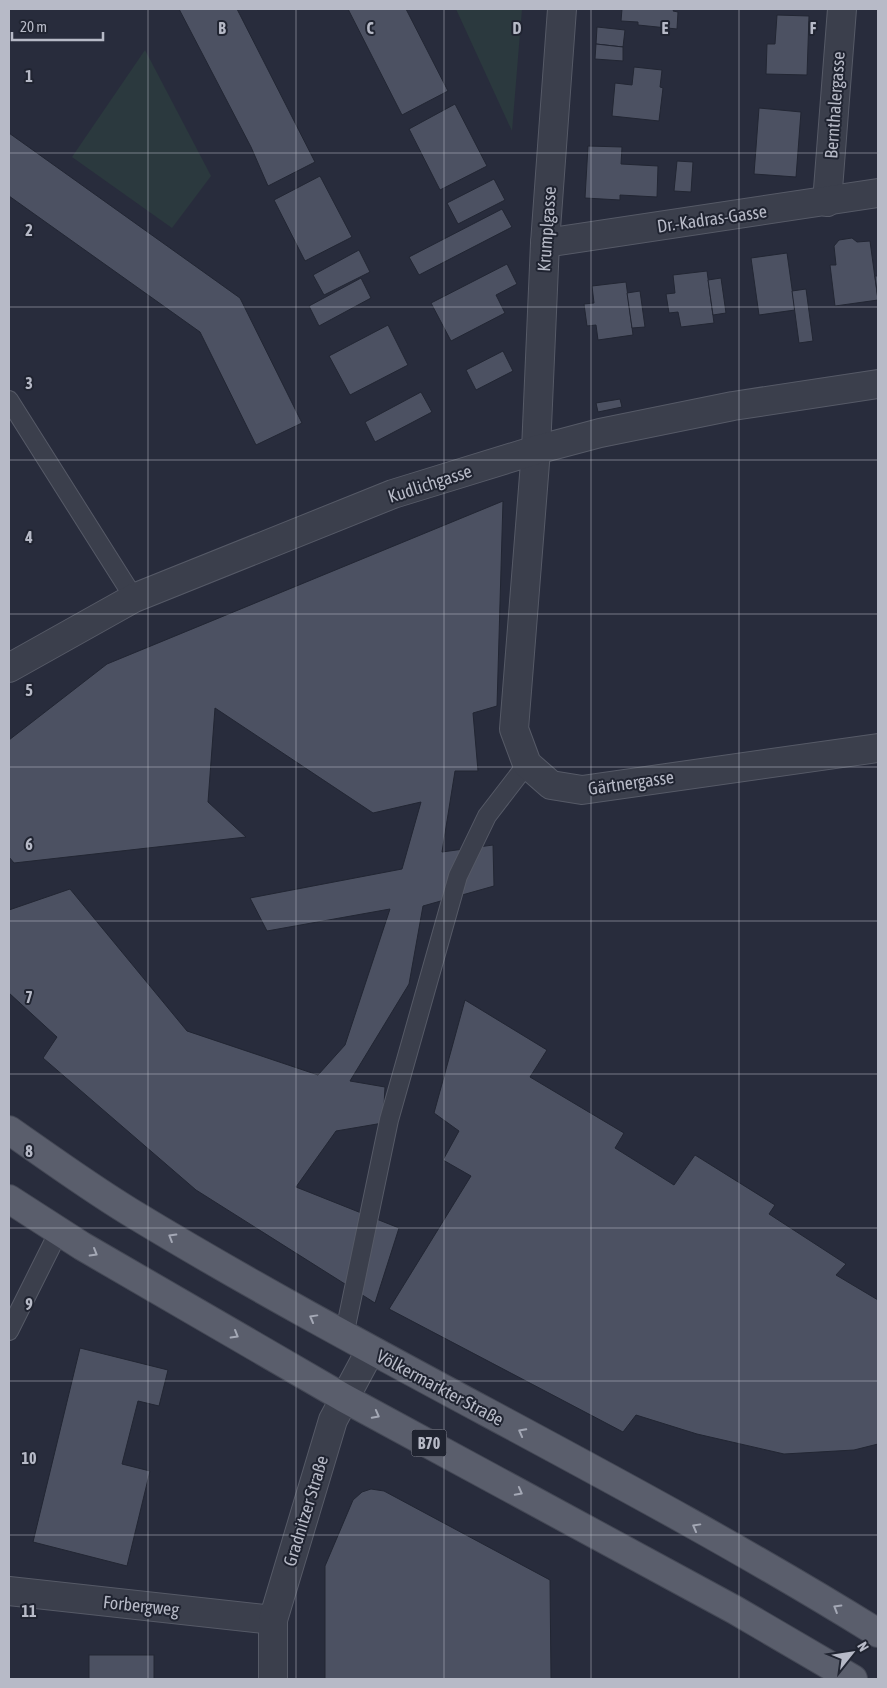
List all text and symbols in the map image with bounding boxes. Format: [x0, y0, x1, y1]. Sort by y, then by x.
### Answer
scale bar [12, 10, 104, 42]
text: 20 m [20, 18, 47, 35]
text: B [218, 19, 226, 37]
text: C [366, 19, 374, 37]
text: D [513, 19, 522, 37]
text: E [662, 19, 669, 37]
text: F [810, 19, 817, 37]
street label: Bernthalergasse [820, 51, 849, 159]
text: 1 [25, 67, 33, 85]
street label: Krumplgasse [533, 186, 560, 272]
street label: Dr.-Kadras-Gasse [656, 200, 768, 237]
text: 2 [25, 221, 33, 239]
text: 3 [25, 374, 33, 392]
street label: Kudlichgasse [385, 460, 474, 507]
text: 4 [24, 528, 33, 546]
text: 5 [25, 681, 33, 699]
street label: Gärtnergasse [587, 766, 675, 799]
text: 6 [25, 835, 33, 853]
text: 7 [25, 988, 33, 1006]
text: 8 [25, 1142, 33, 1160]
one-way arrow [168, 1233, 177, 1243]
one-way arrow [89, 1247, 98, 1257]
text: 9 [25, 1295, 33, 1313]
one-way arrow [309, 1315, 318, 1325]
one-way arrow [230, 1328, 239, 1338]
street label: Völkermarkter Straße [373, 1345, 507, 1430]
one-way arrow [371, 1409, 380, 1419]
one-way arrow [518, 1429, 527, 1439]
road number: B70 [412, 1430, 446, 1456]
text: 10 [21, 1449, 37, 1467]
street label: Gradnitzer Straße [279, 1453, 332, 1569]
one-way arrow [514, 1486, 523, 1496]
one-way arrow [692, 1523, 701, 1533]
street label: Forbergweg [102, 1591, 180, 1620]
text: 11 [21, 1602, 37, 1620]
one-way arrow [833, 1604, 842, 1614]
north arrow [827, 1628, 877, 1678]
text: N [854, 1639, 872, 1654]

